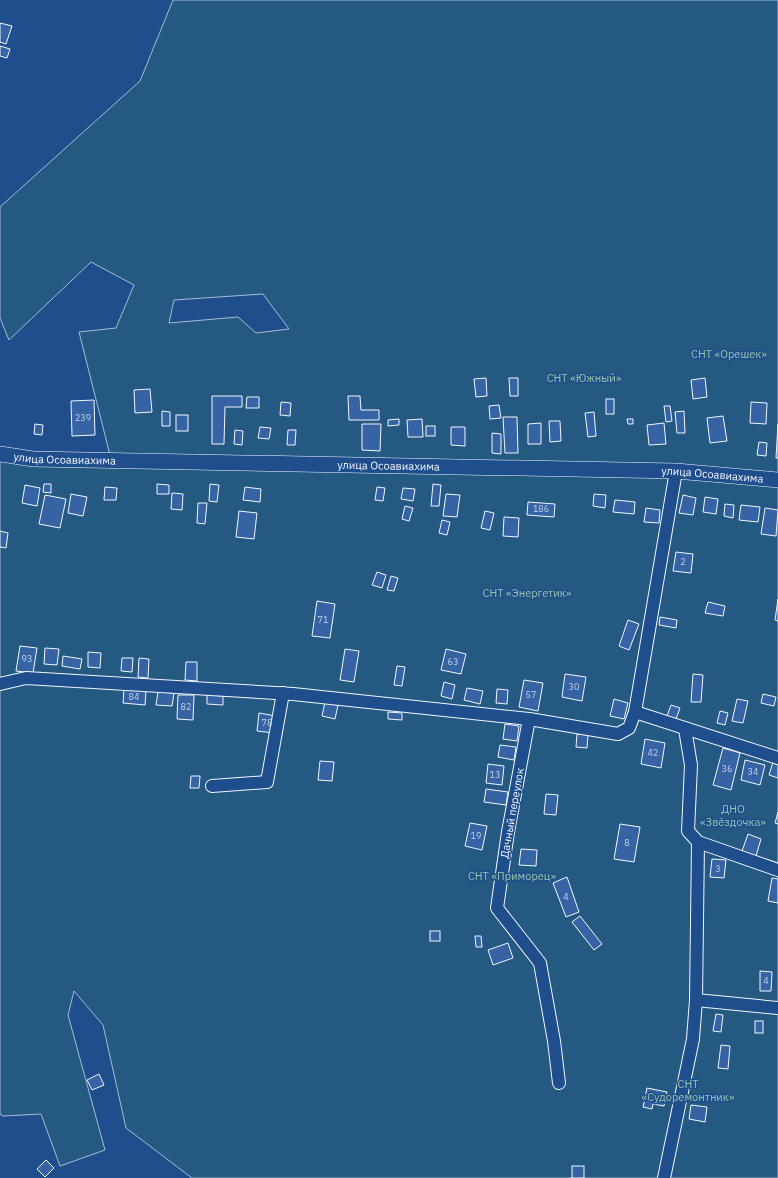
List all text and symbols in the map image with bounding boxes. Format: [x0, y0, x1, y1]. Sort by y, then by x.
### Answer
park label: СНТ «Орешек» [691, 347, 767, 361]
park label: СНТ «Южный» [547, 371, 622, 385]
house number: 239 [75, 412, 91, 423]
street label: улица Осоавиахима [13, 449, 116, 468]
street label: улица Осоавиахима [337, 458, 440, 474]
street label: улица Осоавиахима [661, 464, 764, 486]
house number: 186 [533, 503, 549, 514]
house number: 2 [680, 556, 686, 567]
park label: СНТ «Энергетик» [483, 586, 572, 600]
house number: 71 [318, 614, 328, 625]
house number: 93 [22, 653, 32, 664]
house number: 63 [448, 656, 458, 667]
house number: 30 [569, 681, 579, 692]
house number: 57 [526, 689, 536, 700]
house number: 84 [129, 691, 139, 702]
house number: 82 [181, 701, 191, 712]
house number: 78 [262, 717, 272, 728]
house number: 42 [648, 747, 658, 758]
house number: 36 [722, 763, 732, 774]
house number: 34 [748, 766, 758, 777]
street label: Дачный переулок [497, 767, 527, 859]
house number: 13 [490, 769, 500, 780]
park label: ДНО «Звёздочка» [700, 802, 766, 829]
house number: 19 [471, 830, 481, 841]
house number: 8 [624, 837, 630, 848]
house number: 3 [715, 863, 721, 874]
park label: СНТ «Приморец» [468, 869, 556, 883]
house number: 4 [563, 891, 569, 902]
house number: 4 [763, 975, 769, 986]
park label: СНТ «Судоремонтник» [641, 1077, 735, 1104]

